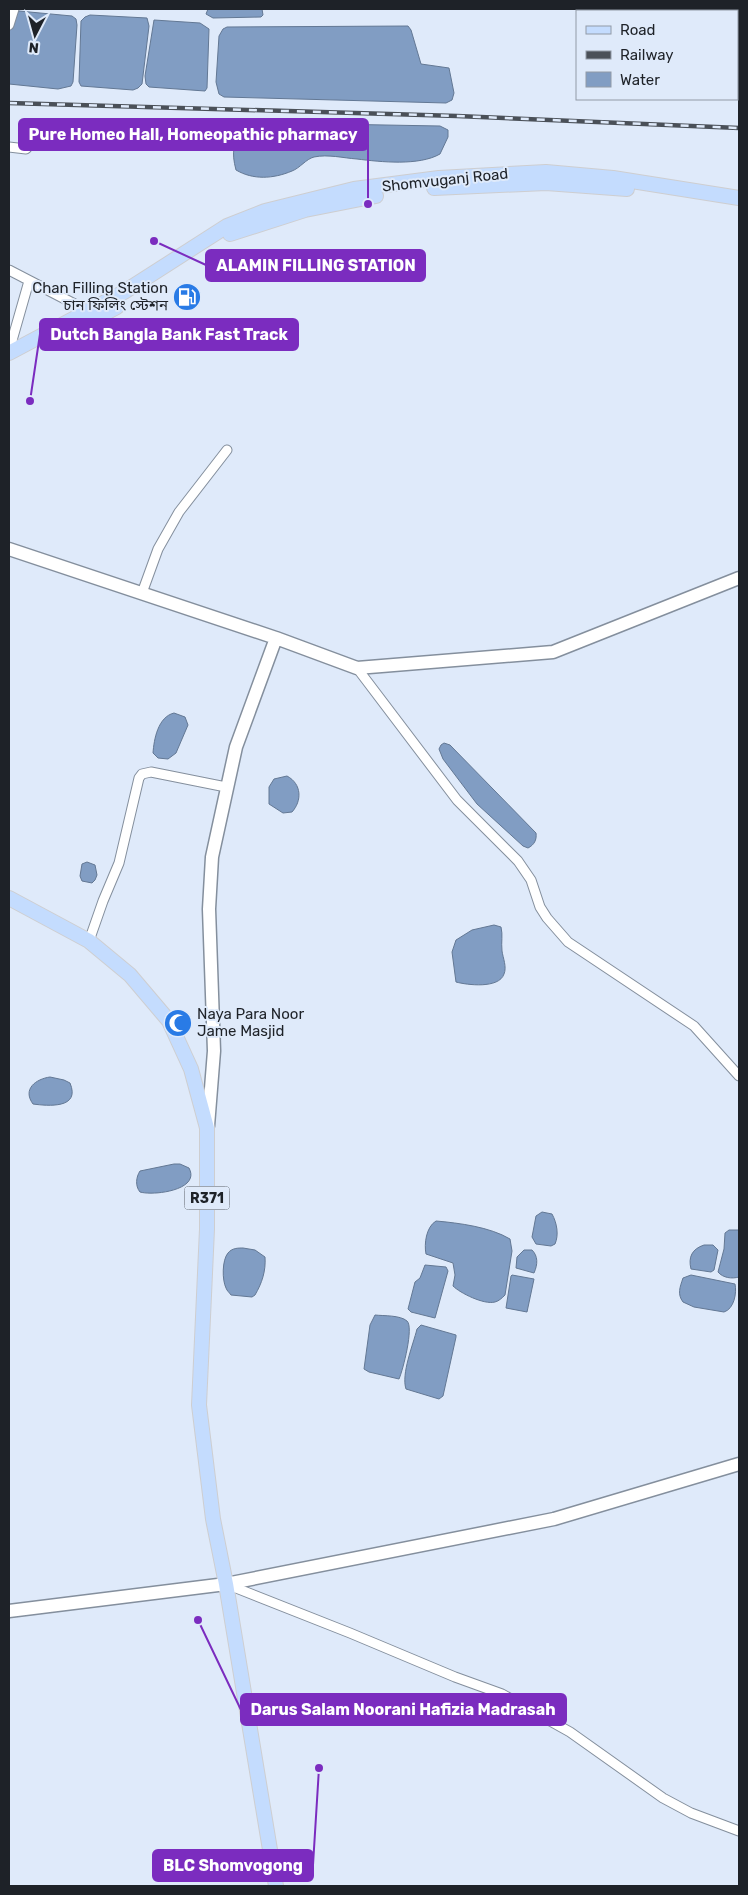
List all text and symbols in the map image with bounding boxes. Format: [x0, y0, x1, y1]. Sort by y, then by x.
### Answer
north arrow [10, 10, 60, 60]
legend [576, 10, 738, 100]
text: Road [620, 21, 656, 39]
text: N [28, 38, 40, 56]
text: Railway [620, 46, 674, 64]
text: Water [620, 71, 660, 89]
callout: Pure Homeo Hall, Homeopathic pharmacy [19, 119, 368, 150]
text: Pure Homeo Hall, Homeopathic pharmacy [29, 125, 358, 144]
street label: Shomvuganj Road [381, 164, 509, 196]
callout: ALAMIN FILLING STATION [206, 250, 425, 281]
text: ALAMIN FILLING STATION [216, 256, 416, 275]
place label: Chan Filling Station চান ফিলিং স্টেশন [32, 279, 169, 314]
fuel station icon: Chan Filling Station চান ফিলিং স্টেশন [172, 282, 202, 312]
callout: Dutch Bangla Bank Fast Track [40, 319, 298, 350]
text: Dutch Bangla Bank Fast Track [50, 325, 288, 344]
place label: Naya Para Noor Jame Masjid [197, 1005, 304, 1040]
mosque icon: Naya Para Noor Jame Masjid [163, 1008, 193, 1038]
road number: R371 [184, 1186, 230, 1210]
callout: Darus Salam Noorani Hafizia Madrasah [241, 1694, 566, 1725]
text: Darus Salam Noorani Hafizia Madrasah [250, 1700, 556, 1719]
callout: BLC Shomvogong [153, 1850, 313, 1881]
text: BLC Shomvogong [163, 1856, 303, 1875]

